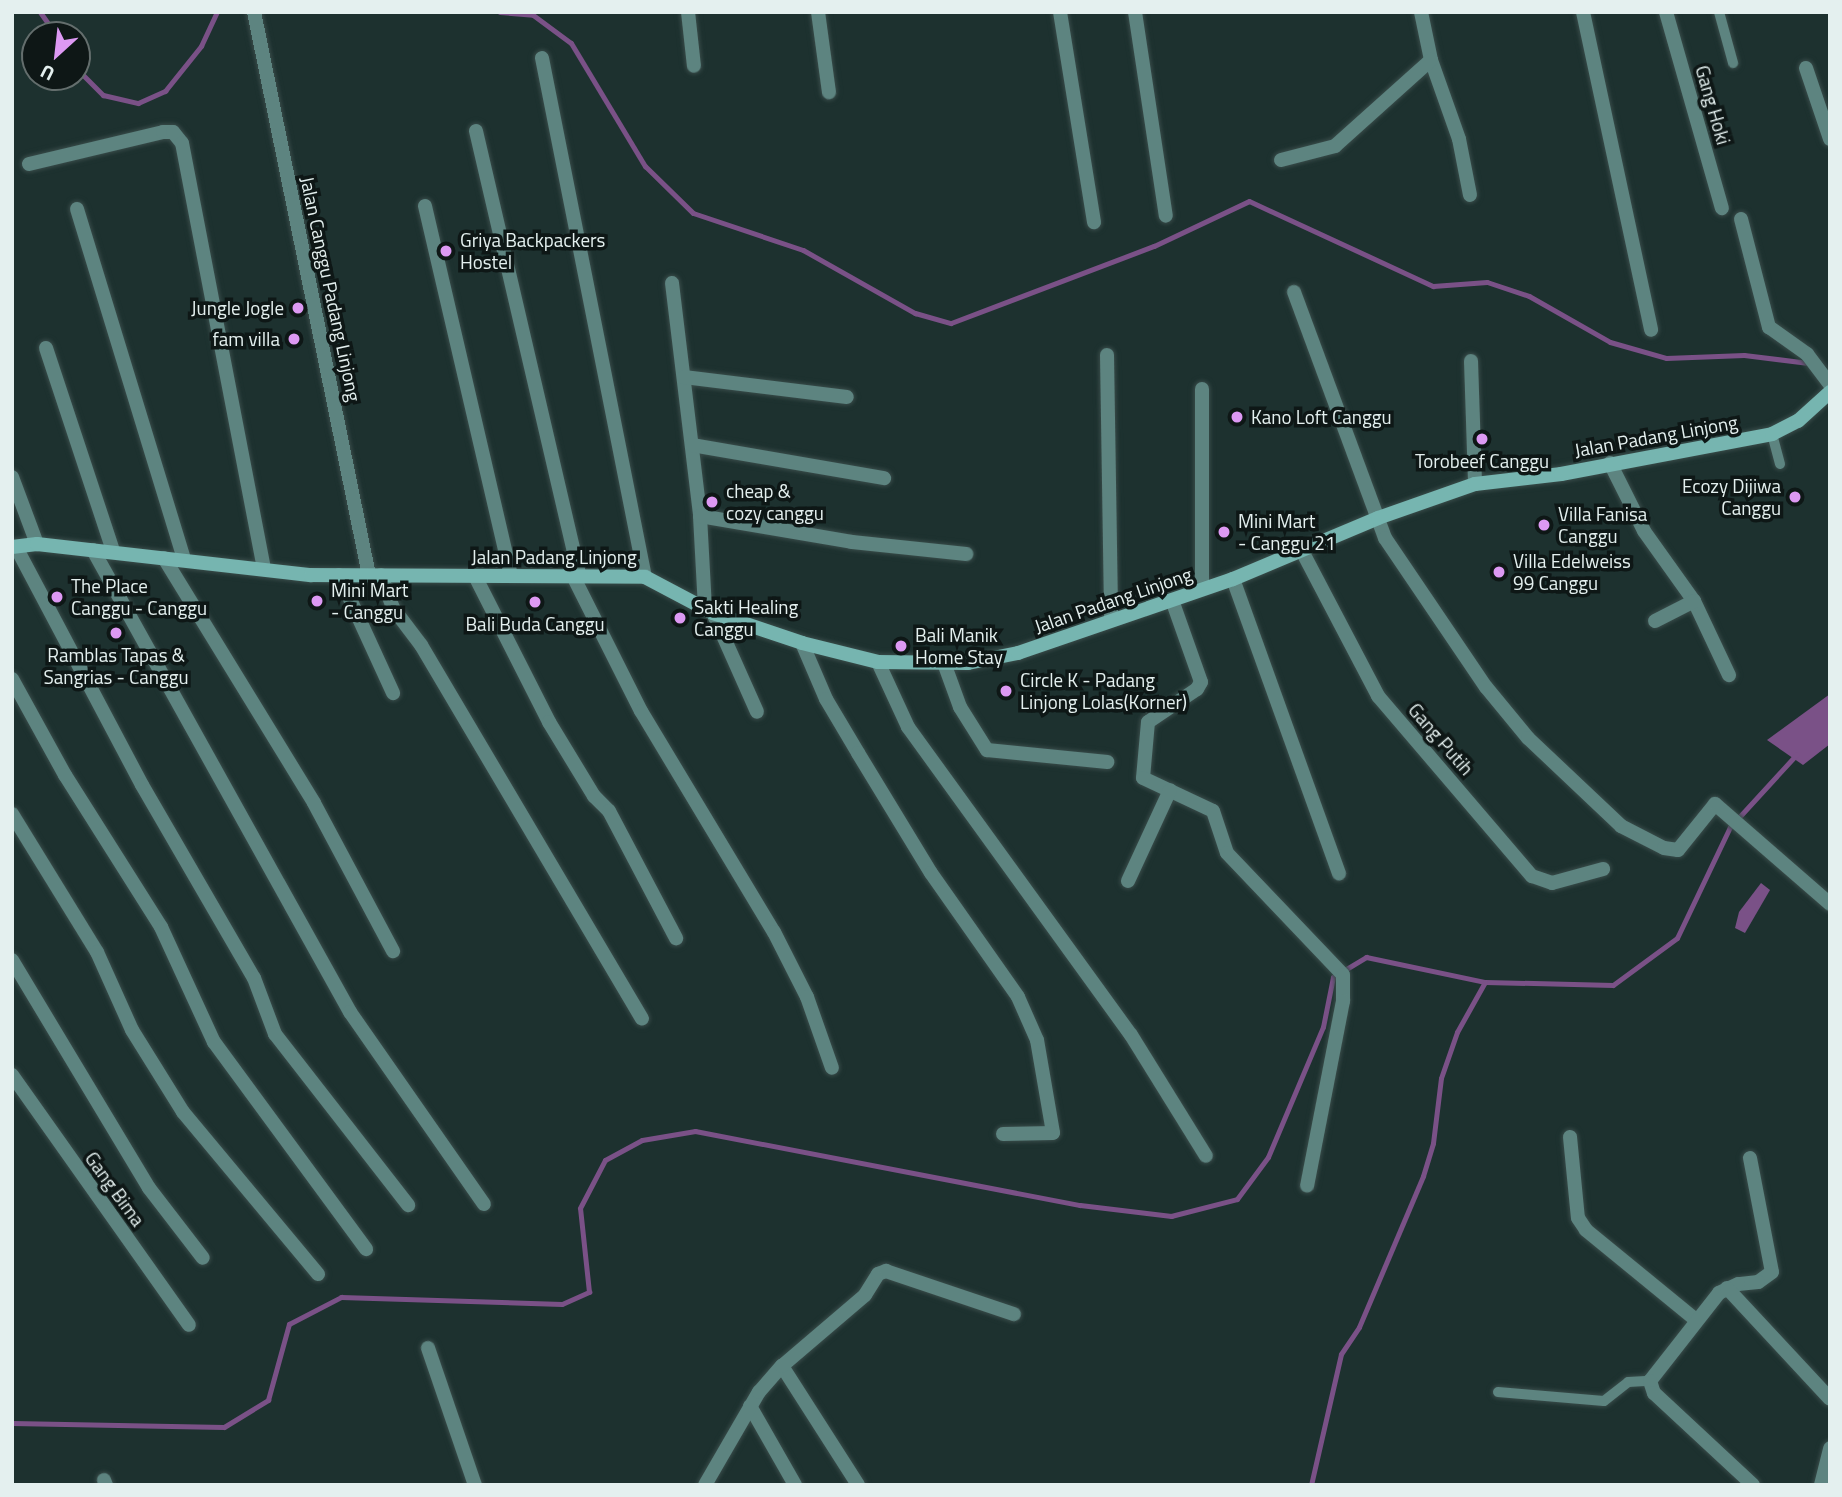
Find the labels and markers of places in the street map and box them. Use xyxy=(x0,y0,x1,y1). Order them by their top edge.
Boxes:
place label: Griya Backpackers Hostel xyxy=(460,229,605,273)
marker: Griya Backpackers Hostel xyxy=(438,243,454,259)
place label: Jungle Jogle xyxy=(191,297,284,319)
marker: Jungle Jogle xyxy=(290,300,306,316)
place label: fam villa xyxy=(213,328,280,350)
marker: fam villa xyxy=(286,331,302,347)
place label: Kano Loft Canggu xyxy=(1251,406,1392,428)
marker: Kano Loft Canggu xyxy=(1229,409,1245,425)
marker: Torobeef Canggu xyxy=(1474,431,1490,447)
place label: Torobeef Canggu xyxy=(1415,450,1549,472)
place label: Ecozy Dijiwa Canggu xyxy=(1682,475,1781,519)
place label: cheap & cozy canggu xyxy=(726,480,824,524)
marker: Ecozy Dijiwa Canggu xyxy=(1787,489,1803,505)
marker: cheap & cozy canggu xyxy=(704,494,720,510)
place label: Villa Fanisa Canggu xyxy=(1558,503,1647,547)
place label: Mini Mart - Canggu 21 xyxy=(1238,510,1336,554)
marker: Villa Fanisa Canggu xyxy=(1536,517,1552,533)
marker: Mini Mart - Canggu 21 xyxy=(1216,524,1232,540)
place label: Villa Edelweiss 99 Canggu xyxy=(1513,550,1631,594)
marker: Villa Edelweiss 99 Canggu xyxy=(1491,564,1507,580)
place label: The Place Canggu - Canggu xyxy=(71,575,207,619)
place label: Mini Mart - Canggu xyxy=(331,579,408,623)
marker: The Place Canggu - Canggu xyxy=(49,589,65,605)
marker: Mini Mart - Canggu xyxy=(309,593,325,609)
marker: Bali Buda Canggu xyxy=(527,594,543,610)
place label: Sakti Healing Canggu xyxy=(694,596,798,640)
marker: Sakti Healing Canggu xyxy=(672,610,688,626)
place label: Bali Buda Canggu xyxy=(465,613,605,635)
place label: Bali Manik Home Stay xyxy=(915,624,1003,668)
marker: Ramblas Tapas & Sangrias - Canggu xyxy=(108,625,124,641)
marker: Bali Manik Home Stay xyxy=(893,638,909,654)
place label: Ramblas Tapas & Sangrias - Canggu xyxy=(43,644,189,688)
place label: Circle K - Padang Linjong Lolas(Korner) xyxy=(1020,669,1187,713)
marker: Circle K - Padang Linjong Lolas(Korner) xyxy=(998,683,1014,699)

